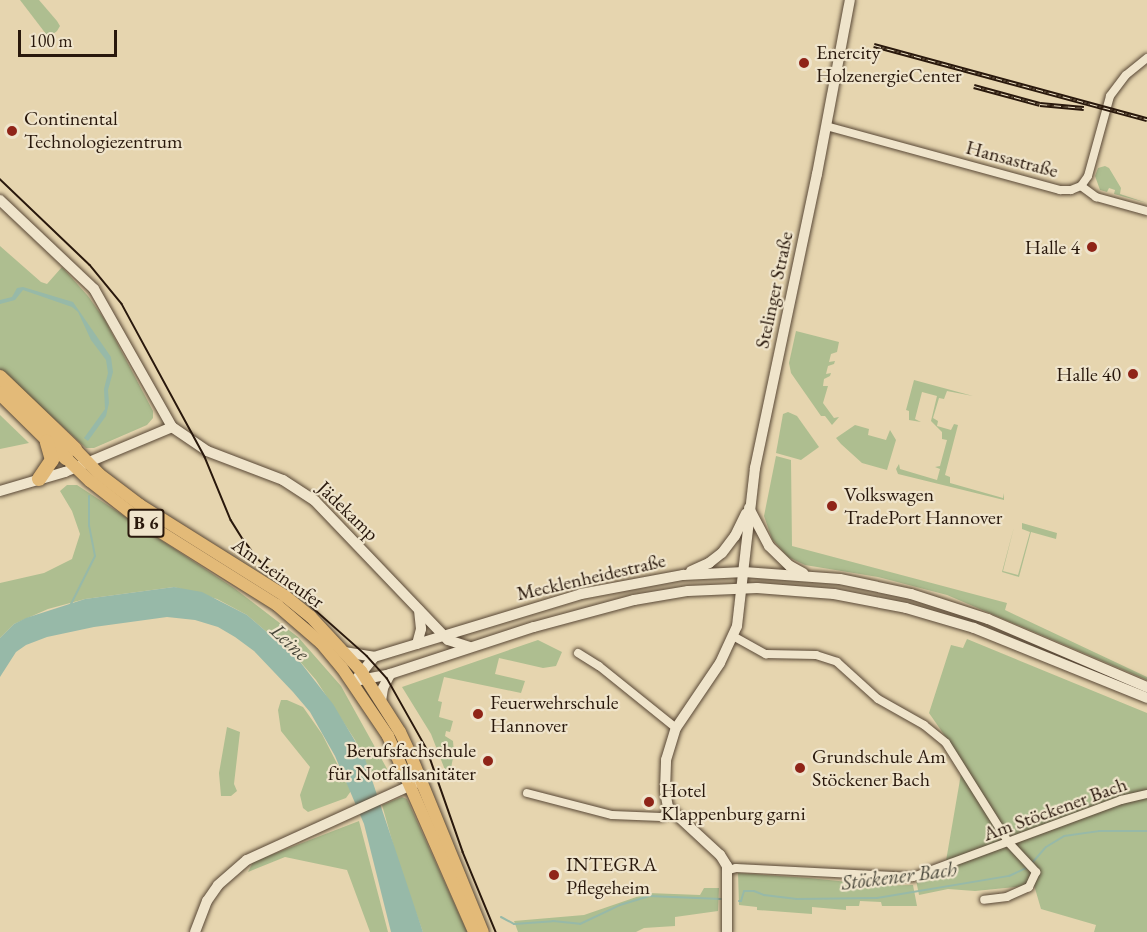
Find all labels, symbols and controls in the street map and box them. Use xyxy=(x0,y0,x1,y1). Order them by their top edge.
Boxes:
scale bar xyxy=(21,18,120,56)
text: 100 m xyxy=(29,29,73,52)
place label: Enercity HolzenergieCenter xyxy=(816,40,962,87)
marker: Enercity HolzenergieCenter xyxy=(797,56,811,70)
place label: Continental Technologiezentrum xyxy=(24,107,183,154)
marker: Continental Technologiezentrum xyxy=(5,124,19,138)
street label: Hansastraße xyxy=(963,135,1061,183)
street label: Stelinger Straße xyxy=(750,229,798,351)
place label: Halle 4 xyxy=(1025,235,1080,259)
marker: Halle 4 xyxy=(1085,240,1099,254)
place label: Halle 40 xyxy=(1056,362,1121,386)
marker: Halle 40 xyxy=(1126,367,1140,381)
street label: Jädekamp xyxy=(312,476,384,546)
place label: Volkswagen TradePort Hannover xyxy=(844,482,1003,529)
marker: Volkswagen TradePort Hannover xyxy=(825,499,839,513)
road number: B 6 xyxy=(126,508,166,538)
street label: Am Leineufer xyxy=(227,532,329,614)
street label: Mecklenheidestraße xyxy=(514,548,668,606)
water label: Leine xyxy=(266,618,314,666)
place label: Feuerwehrschule Hannover xyxy=(490,690,618,737)
marker: Feuerwehrschule Hannover xyxy=(471,707,485,721)
place label: Berufsfachschule für Notfallsanitäter xyxy=(328,738,476,785)
place label: Grundschule Am Stöckener Bach xyxy=(812,744,946,791)
marker: Berufsfachschule für Notfallsanitäter xyxy=(481,754,495,768)
marker: Grundschule Am Stöckener Bach xyxy=(793,761,807,775)
street label: Am Stöckener Bach xyxy=(980,772,1130,846)
place label: Hotel Klappenburg garni xyxy=(661,778,806,825)
marker: Hotel Klappenburg garni xyxy=(642,795,656,809)
place label: INTEGRA Pflegeheim xyxy=(566,852,657,899)
water label: Stöckener Bach xyxy=(840,856,958,896)
marker: INTEGRA Pflegeheim xyxy=(547,868,561,882)

